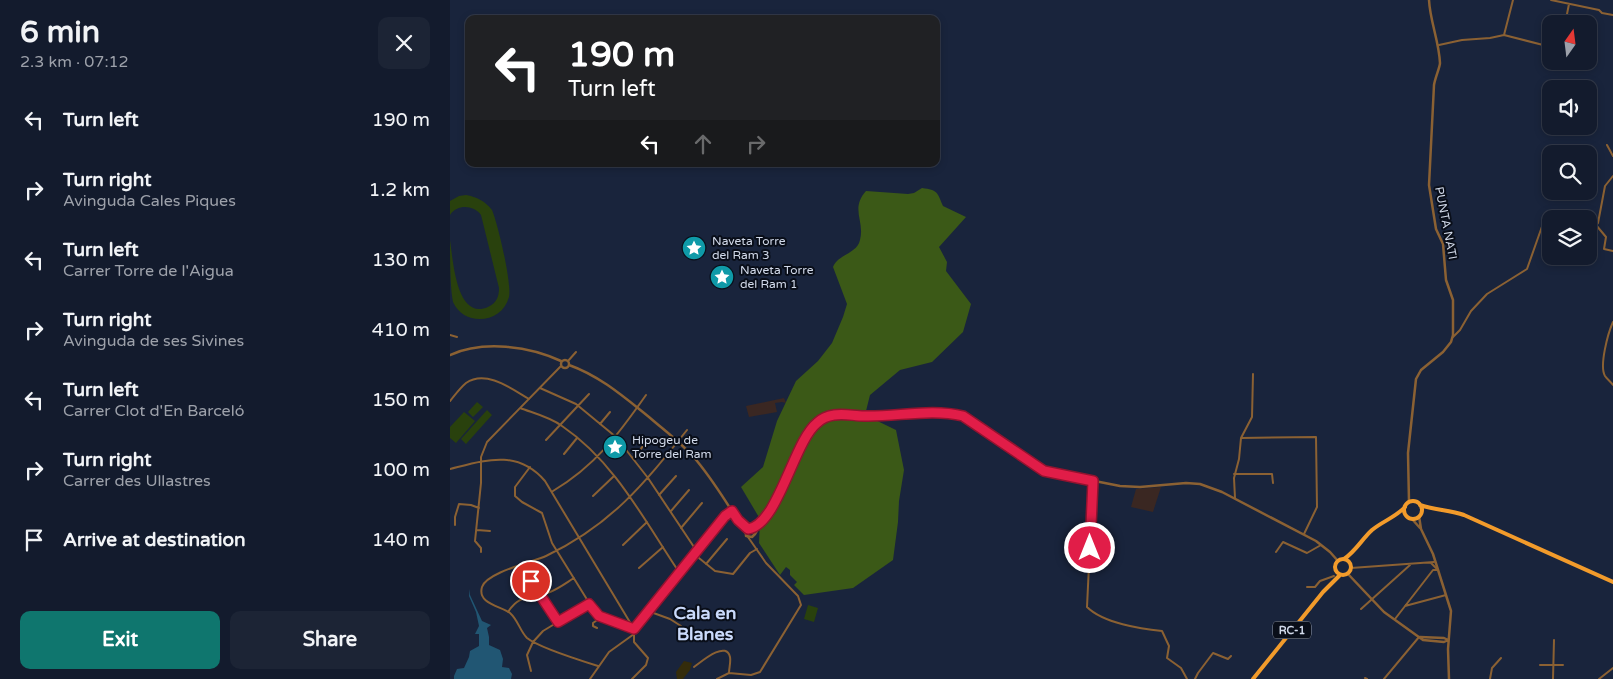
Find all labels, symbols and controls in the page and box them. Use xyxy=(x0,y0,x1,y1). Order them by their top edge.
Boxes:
text: 6 min xyxy=(20,14,100,51)
north arrow xyxy=(1542,15,1598,70)
map controls xyxy=(1542,15,1597,265)
button: close xyxy=(378,17,430,69)
text: 190 m xyxy=(568,34,675,76)
icon: left xyxy=(485,35,550,100)
text: 2.3 km · 07:12 xyxy=(20,52,129,72)
text: Turn left xyxy=(568,76,656,102)
button: sound xyxy=(1542,80,1597,135)
icon: left xyxy=(20,106,48,134)
text: Turn left xyxy=(63,109,139,131)
text: 190 m xyxy=(372,109,430,131)
icon: left xyxy=(636,130,664,158)
icon: ahead xyxy=(689,130,717,158)
icon: right xyxy=(742,130,770,158)
button: search xyxy=(1542,145,1597,200)
text: Turn right xyxy=(63,169,151,191)
icon: right xyxy=(20,176,48,204)
text: 1.2 km xyxy=(368,179,430,201)
street label: PUNTA NATI xyxy=(1432,185,1460,261)
text: Avinguda Cales Piques xyxy=(63,191,236,211)
button: layers xyxy=(1542,210,1597,265)
place label: Naveta Torre del Ram 3 xyxy=(712,234,786,262)
place icon: Naveta Torre del Ram 3 xyxy=(681,235,707,261)
text: Turn left xyxy=(63,239,139,261)
icon: left xyxy=(20,246,48,274)
text: 130 m xyxy=(372,249,430,271)
text: Carrer Torre de l'Aigua xyxy=(63,261,234,281)
place label: Naveta Torre del Ram 1 xyxy=(740,263,814,291)
place icon: Naveta Torre del Ram 1 xyxy=(709,264,735,290)
text: Turn right xyxy=(63,309,151,331)
icon: right xyxy=(20,316,48,344)
text: 410 m xyxy=(372,319,430,341)
text: Avinguda de ses Sivines xyxy=(63,331,244,351)
text: Turn left xyxy=(63,379,139,401)
icon: left xyxy=(20,386,48,414)
text: 150 m xyxy=(372,389,430,411)
text: Carrer Clot d'En Barceló xyxy=(63,401,244,421)
place label: Hipogeu de Torre del Ram xyxy=(632,433,712,461)
place icon: Hipogeu de Torre del Ram xyxy=(602,434,628,460)
text: Turn right xyxy=(63,449,151,471)
icon: right xyxy=(20,456,48,484)
text: 100 m xyxy=(372,459,430,481)
text: Carrer des Ullastres xyxy=(63,471,211,491)
position arrow xyxy=(1063,521,1115,573)
icon: arrive xyxy=(20,526,48,554)
text: Arrive at destination xyxy=(63,529,246,551)
text: 140 m xyxy=(372,529,430,551)
pin xyxy=(510,560,552,602)
icon: arrive xyxy=(517,567,545,595)
district label: Cala en Blanes xyxy=(673,602,737,645)
button: Exit xyxy=(20,611,220,669)
button: Share xyxy=(230,611,430,669)
road number: RC-1 xyxy=(1273,622,1311,638)

